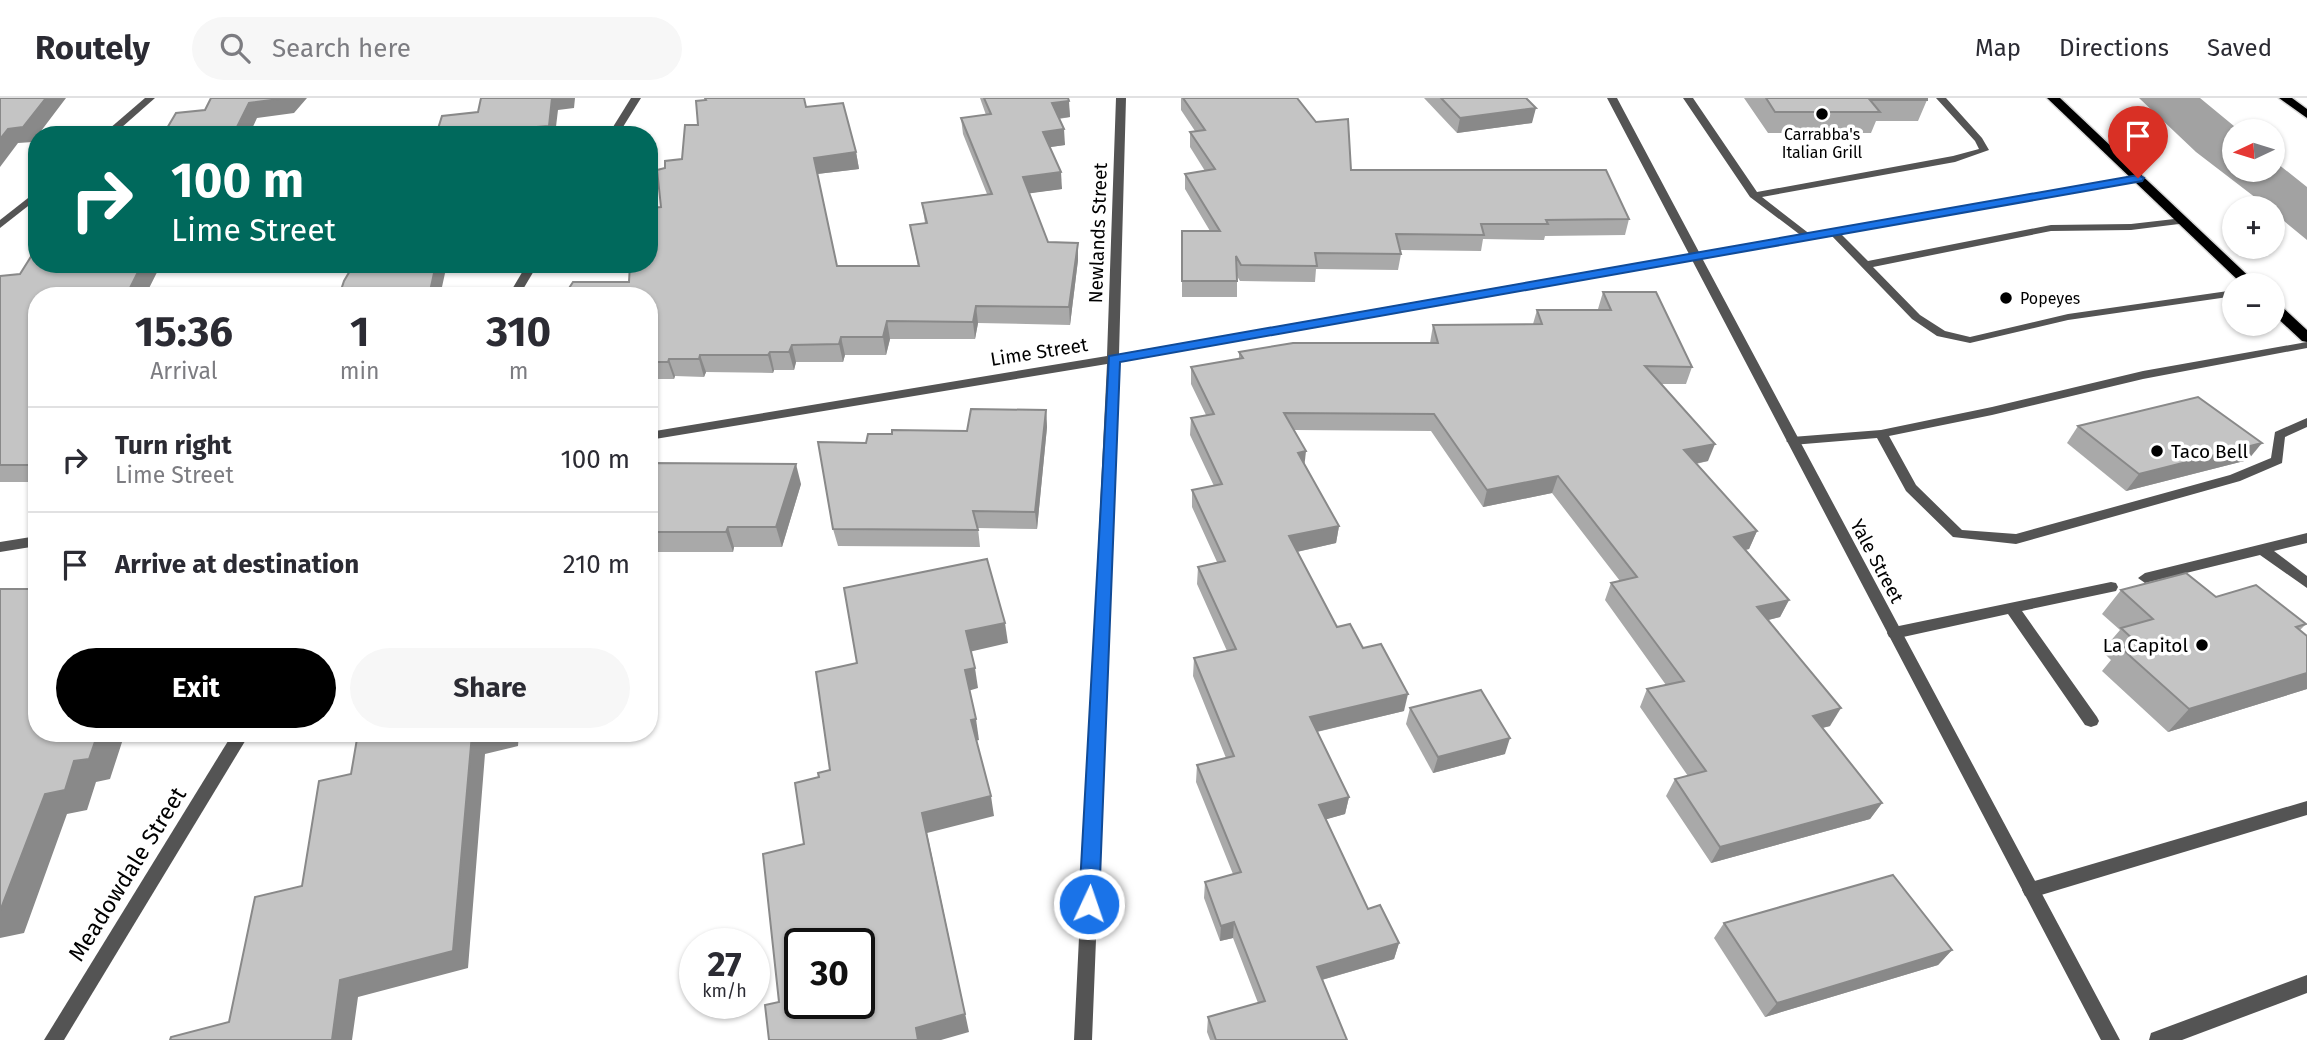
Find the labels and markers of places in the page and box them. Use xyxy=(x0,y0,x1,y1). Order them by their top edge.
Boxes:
marker: Carrabba's Italian Grill xyxy=(1814,106,1830,122)
pin xyxy=(2108,106,2168,178)
place label: Carrabba's Italian Grill xyxy=(1782,125,1863,162)
place label: Popeyes xyxy=(2020,289,2080,308)
marker: Popeyes xyxy=(1998,290,2014,306)
place label: Taco Bell xyxy=(2171,440,2249,463)
marker: Taco Bell xyxy=(2149,443,2165,459)
place label: La Capitol xyxy=(2103,634,2188,657)
marker: La Capitol xyxy=(2194,637,2210,653)

